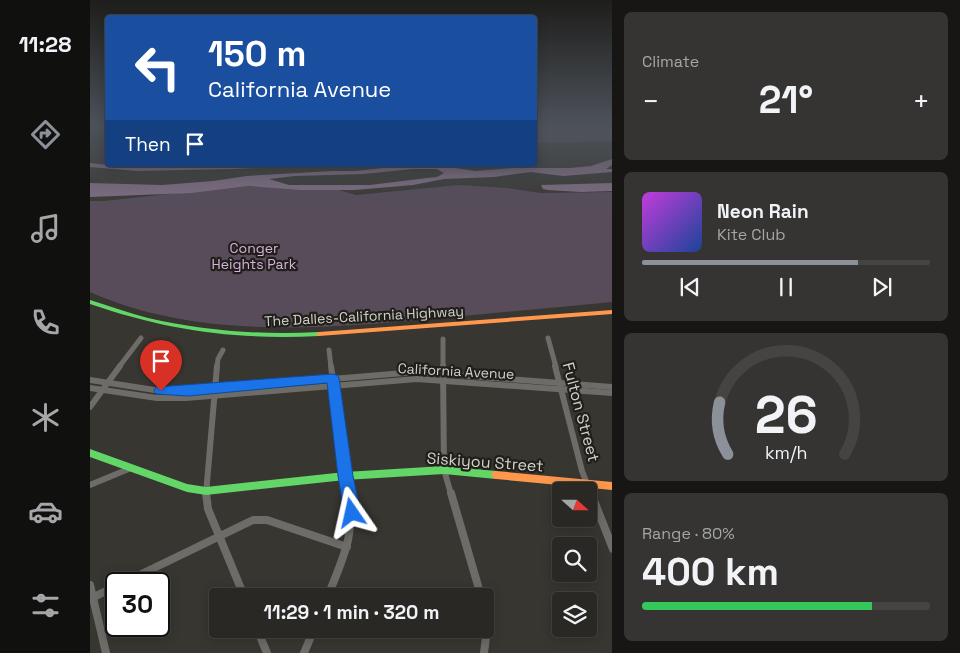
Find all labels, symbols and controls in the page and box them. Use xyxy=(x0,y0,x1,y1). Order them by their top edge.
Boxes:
text: 11:28 xyxy=(19,30,71,58)
text: 150 m xyxy=(208,32,306,76)
icon: left xyxy=(125,35,190,100)
text: Climate xyxy=(642,51,699,72)
text: California Avenue xyxy=(208,75,391,103)
text: 21° xyxy=(759,76,813,124)
text: − xyxy=(642,83,659,119)
text: + xyxy=(913,83,930,119)
icon: directions xyxy=(28,117,63,152)
icon: arrive xyxy=(181,130,209,158)
text: Then xyxy=(125,132,171,157)
text: Neon Rain xyxy=(717,199,809,224)
icon: music xyxy=(28,211,63,246)
text: Kite Club xyxy=(717,224,786,245)
park label: Conger Heights Park xyxy=(212,239,297,273)
icon: previous xyxy=(676,273,704,301)
icon: pause xyxy=(772,273,800,301)
icon: next xyxy=(868,273,896,301)
street label: The Dalles-California Highway xyxy=(264,302,464,330)
icon: phone xyxy=(28,305,63,340)
pin xyxy=(140,340,182,391)
icon: arrive xyxy=(147,347,175,375)
street label: California Avenue xyxy=(397,359,515,383)
street label: Fulton Street xyxy=(558,360,604,464)
text: 26 xyxy=(754,382,818,448)
icon: climate xyxy=(28,400,63,435)
text: km/h xyxy=(765,441,807,464)
street label: Siskiyou Street xyxy=(426,447,544,477)
north arrow xyxy=(552,482,598,528)
map controls xyxy=(552,482,597,637)
position arrow xyxy=(325,486,377,538)
icon: car xyxy=(28,494,63,529)
text: Range · 80% xyxy=(642,523,735,544)
button: search xyxy=(552,537,597,582)
text: 400 km xyxy=(642,548,779,596)
speed limit sign: 30 xyxy=(105,572,170,637)
icon: filters xyxy=(28,588,63,623)
button: layers xyxy=(552,592,597,637)
text: 11:29 · 1 min · 320 m xyxy=(264,600,439,625)

